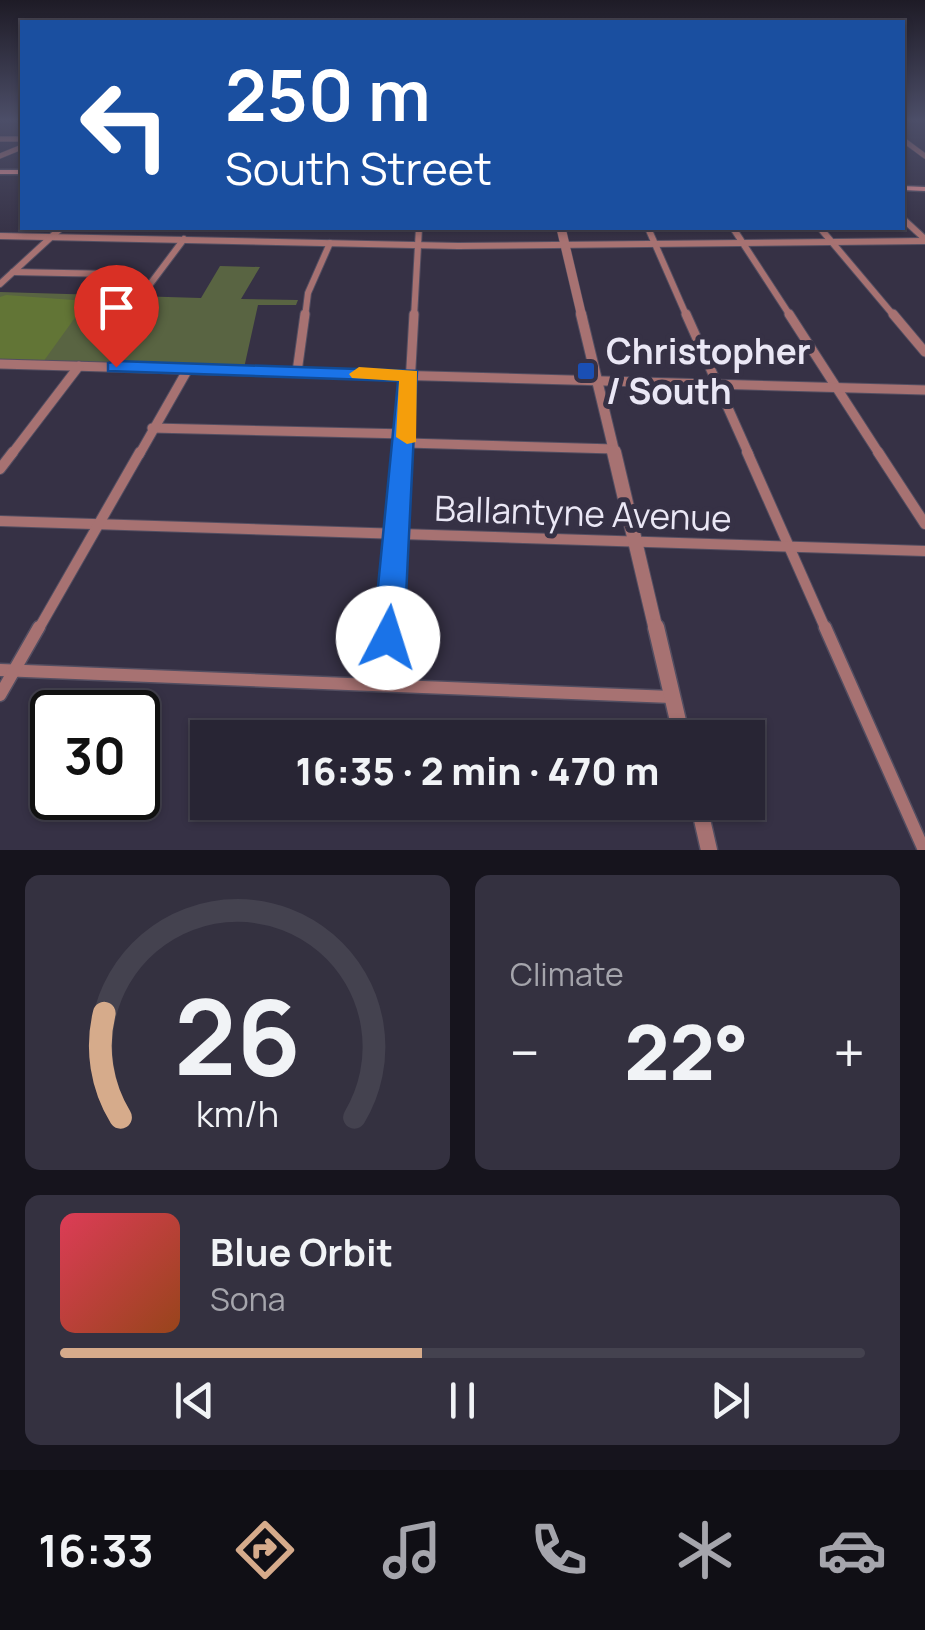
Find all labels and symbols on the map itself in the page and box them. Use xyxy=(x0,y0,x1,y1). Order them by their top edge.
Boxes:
pin xyxy=(74,265,159,368)
place label: Christopher / South xyxy=(606,327,811,415)
marker: Christopher / South xyxy=(575,360,597,382)
street label: Ballantyne Avenue xyxy=(434,484,732,542)
position arrow xyxy=(336,586,440,690)
speed limit sign: 30 xyxy=(30,690,160,820)

